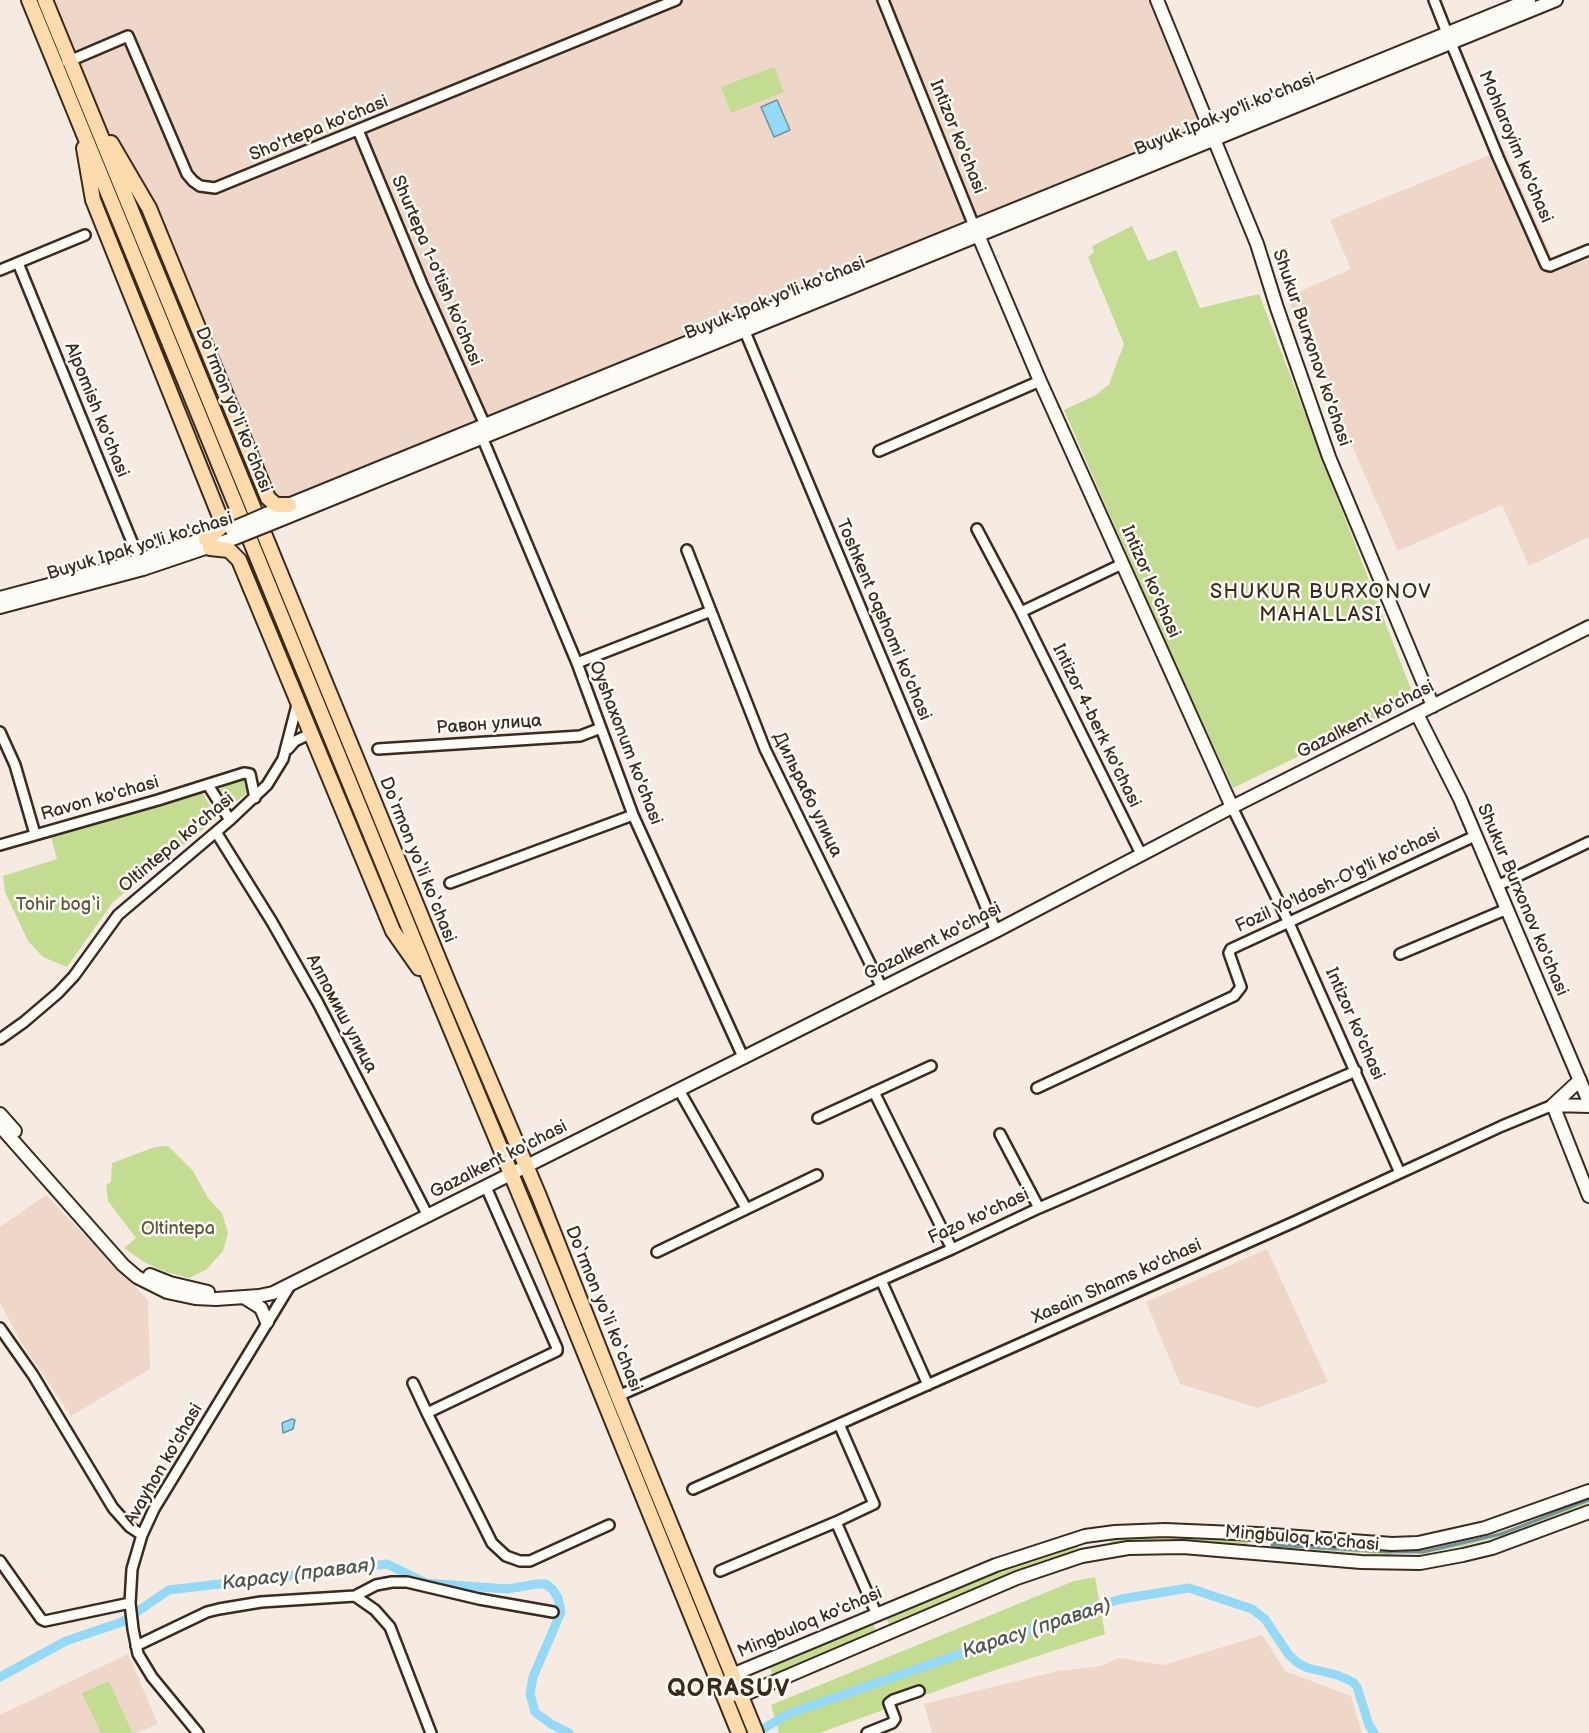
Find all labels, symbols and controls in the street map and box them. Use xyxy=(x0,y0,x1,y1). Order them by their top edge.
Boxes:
street label: Mohlaroyim ko'chasi xyxy=(1473,68,1557,226)
street label: Buyuk Ipak yo'li ko'chasi xyxy=(1131,69,1319,161)
street label: Intizor ko'chasi xyxy=(924,77,990,197)
street label: Sho'rtepa ko'chasi xyxy=(246,91,392,167)
street label: Shurtepa 1-o'tish ko'chasi xyxy=(386,173,486,369)
street label: Shukur Burxonov ko'chasi xyxy=(1267,247,1355,449)
street label: Buyuk Ipak yo'li ko'chasi xyxy=(681,253,869,345)
street label: Do‘rmon yo‘li ko‘chasi xyxy=(190,324,276,496)
street label: Alpomish ko'chasi xyxy=(59,339,133,481)
street label: Buyuk Ipak yo'li ko'chasi xyxy=(44,508,236,586)
street label: Toshkent oqshomi ko'chasi xyxy=(831,516,935,724)
street label: Intizor ko'chasi xyxy=(1116,523,1184,641)
district label: SHUKUR BURXONOV MAHALLASI xyxy=(1210,581,1432,628)
street label: Intizor 4-berk ko'chasi xyxy=(1047,641,1145,811)
street label: Oyshaxonum ko'chasi xyxy=(584,658,666,828)
street label: Gazalkent ko'chasi xyxy=(1294,676,1438,764)
street label: Равон улица xyxy=(436,711,542,739)
street label: Дильрабо улица xyxy=(767,729,847,861)
street label: Ravon ko'chasi xyxy=(39,772,161,826)
street label: Do‘rmon yo‘li ko‘chasi xyxy=(374,774,460,946)
street label: Oltintepa ko'chasi xyxy=(115,788,239,898)
street label: Shukur Burxonov ko'chasi xyxy=(1472,801,1572,999)
street label: Fozil Yo'ldosh-O'g'li ko'chasi xyxy=(1232,824,1444,938)
park label: Tohir bog‘i xyxy=(16,894,100,916)
street label: Gazalkent ko'chasi xyxy=(861,898,1005,986)
street label: Алпомиш улица xyxy=(301,951,381,1077)
street label: Intizor ko'chasi xyxy=(1320,965,1388,1083)
street label: Gazalkent ko'chasi xyxy=(427,1116,571,1204)
street label: Fazo ko'chasi xyxy=(925,1184,1033,1250)
park label: Oltintepa xyxy=(141,1218,215,1240)
street label: Do‘rmon yo‘li ko‘chasi xyxy=(560,1223,646,1395)
street label: Xasain Shams ko'chasi xyxy=(1029,1235,1205,1329)
street label: Avayhon ko'chasi xyxy=(120,1400,208,1530)
street label: Mingbuloq ko'chasi xyxy=(1224,1521,1380,1557)
water label: Карасу (правая) xyxy=(221,1554,377,1596)
street label: Mingbuloq ko'chasi xyxy=(735,1583,885,1663)
water label: Карасу (правая) xyxy=(960,1594,1114,1664)
district label: QORASUV xyxy=(667,1676,791,1704)

